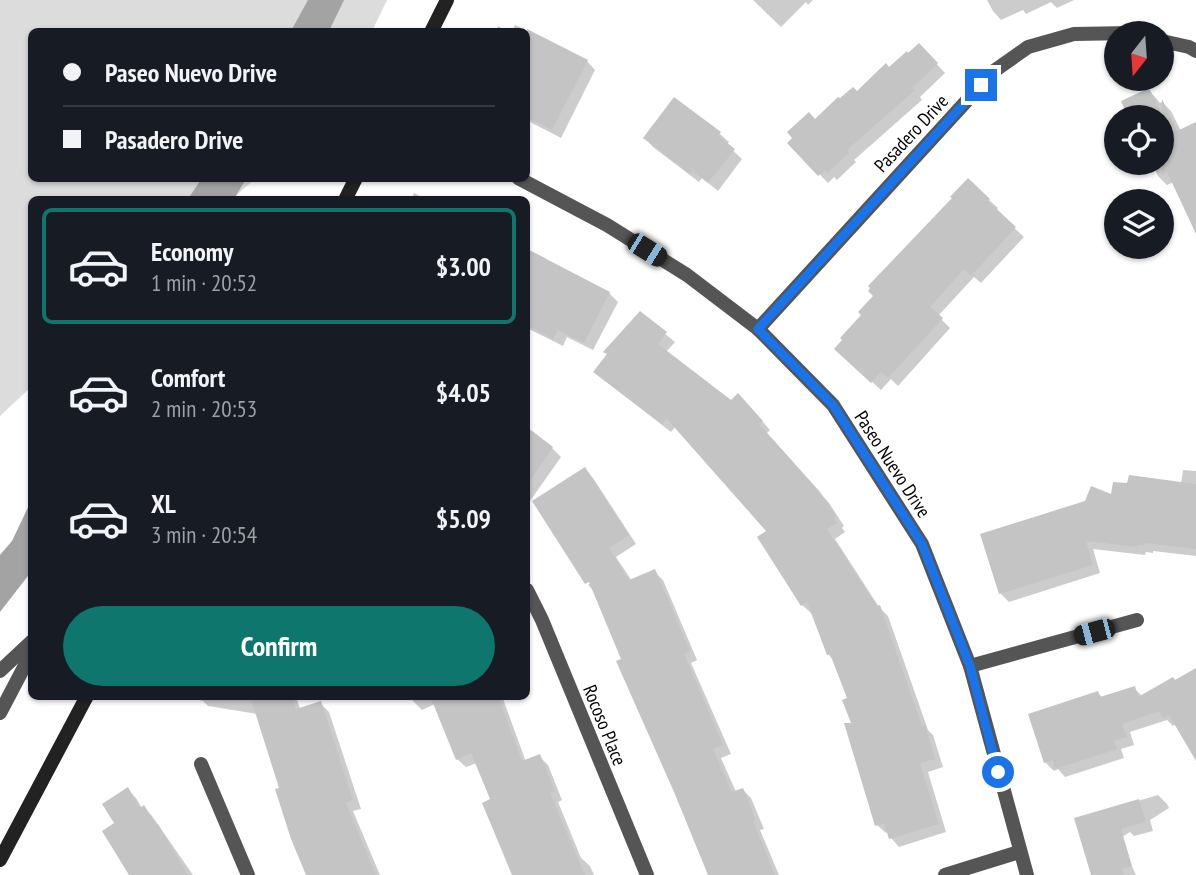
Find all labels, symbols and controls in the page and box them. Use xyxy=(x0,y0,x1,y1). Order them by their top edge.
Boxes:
north arrow xyxy=(1104,21,1174,91)
map controls xyxy=(1104,21,1174,259)
text: Paseo Nuevo Drive xyxy=(105,56,277,89)
route end xyxy=(965,69,997,101)
street label: Pasadero Drive xyxy=(869,89,953,177)
button: locate xyxy=(1104,105,1174,175)
text: Pasadero Drive xyxy=(105,123,243,156)
button: layers xyxy=(1104,189,1174,259)
car xyxy=(624,230,671,270)
icon: car xyxy=(67,235,130,298)
text: Economy xyxy=(151,235,233,268)
text: $3.00 xyxy=(436,250,491,283)
text: 1 min · 20:52 xyxy=(151,268,257,297)
icon: car xyxy=(67,361,130,424)
text: Comfort xyxy=(151,361,225,394)
text: $4.05 xyxy=(436,376,491,409)
text: 2 min · 20:53 xyxy=(151,394,257,423)
street label: Paseo Nuevo Drive xyxy=(850,406,936,522)
icon: car xyxy=(67,487,130,550)
text: XL xyxy=(151,487,176,520)
text: $5.09 xyxy=(436,502,491,535)
text: 3 min · 20:54 xyxy=(151,520,257,549)
button: Confirm xyxy=(63,606,495,686)
car xyxy=(1071,616,1118,648)
street label: Rocoso Place xyxy=(578,681,632,769)
route start xyxy=(982,756,1014,788)

